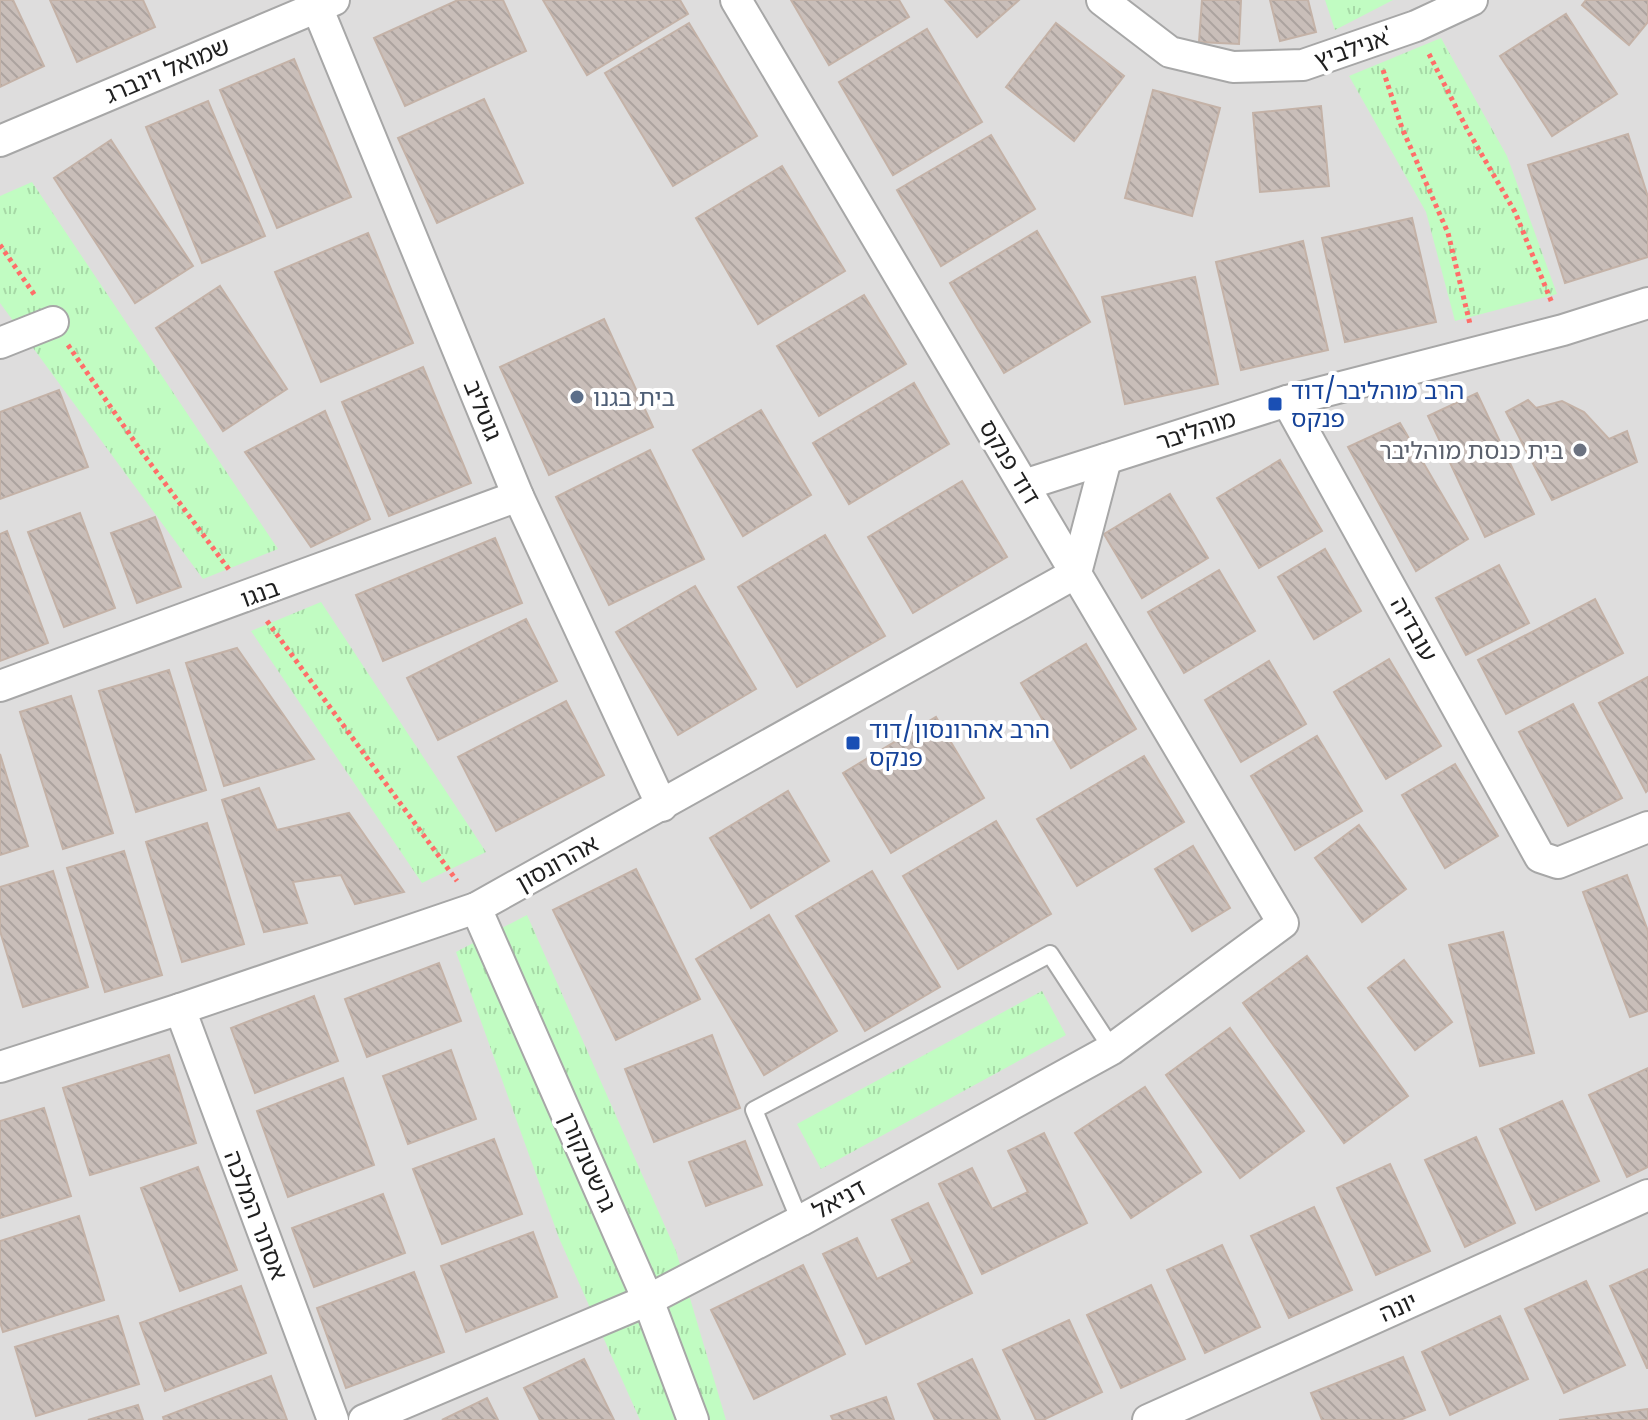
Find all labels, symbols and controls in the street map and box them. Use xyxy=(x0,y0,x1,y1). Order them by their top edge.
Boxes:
street label: אנילביץ' xyxy=(1310,19,1396,77)
street label: שמואל וינברג xyxy=(100,29,234,111)
place label: הרב מוהליבר/דוד פנקס xyxy=(1291,374,1464,435)
street label: גוטליב xyxy=(456,375,510,445)
place label: בית בגנו xyxy=(593,381,675,414)
marker: בית בגנו xyxy=(568,388,586,406)
marker: הרב מוהליבר/דוד פנקס xyxy=(1266,395,1284,413)
street label: מוהליבר xyxy=(1152,402,1240,458)
street label: דוד פנקס xyxy=(972,413,1048,511)
place label: בית כנסת מוהליבר xyxy=(1379,434,1564,467)
marker: בית כנסת מוהליבר xyxy=(1571,441,1589,459)
street label: בנגו xyxy=(236,571,284,615)
street label: עובדיה xyxy=(1383,591,1445,667)
place label: הרב אהרונסון/דוד פנקס xyxy=(869,713,1050,774)
marker: הרב אהרונסון/דוד פנקס xyxy=(844,734,862,752)
street label: אהרונסון xyxy=(510,827,604,899)
street label: גרשטנקורן xyxy=(551,1107,625,1217)
street label: אסתר המלכה xyxy=(216,1146,296,1284)
street label: דניאל xyxy=(806,1171,872,1227)
street label: יונה xyxy=(1374,1284,1422,1330)

